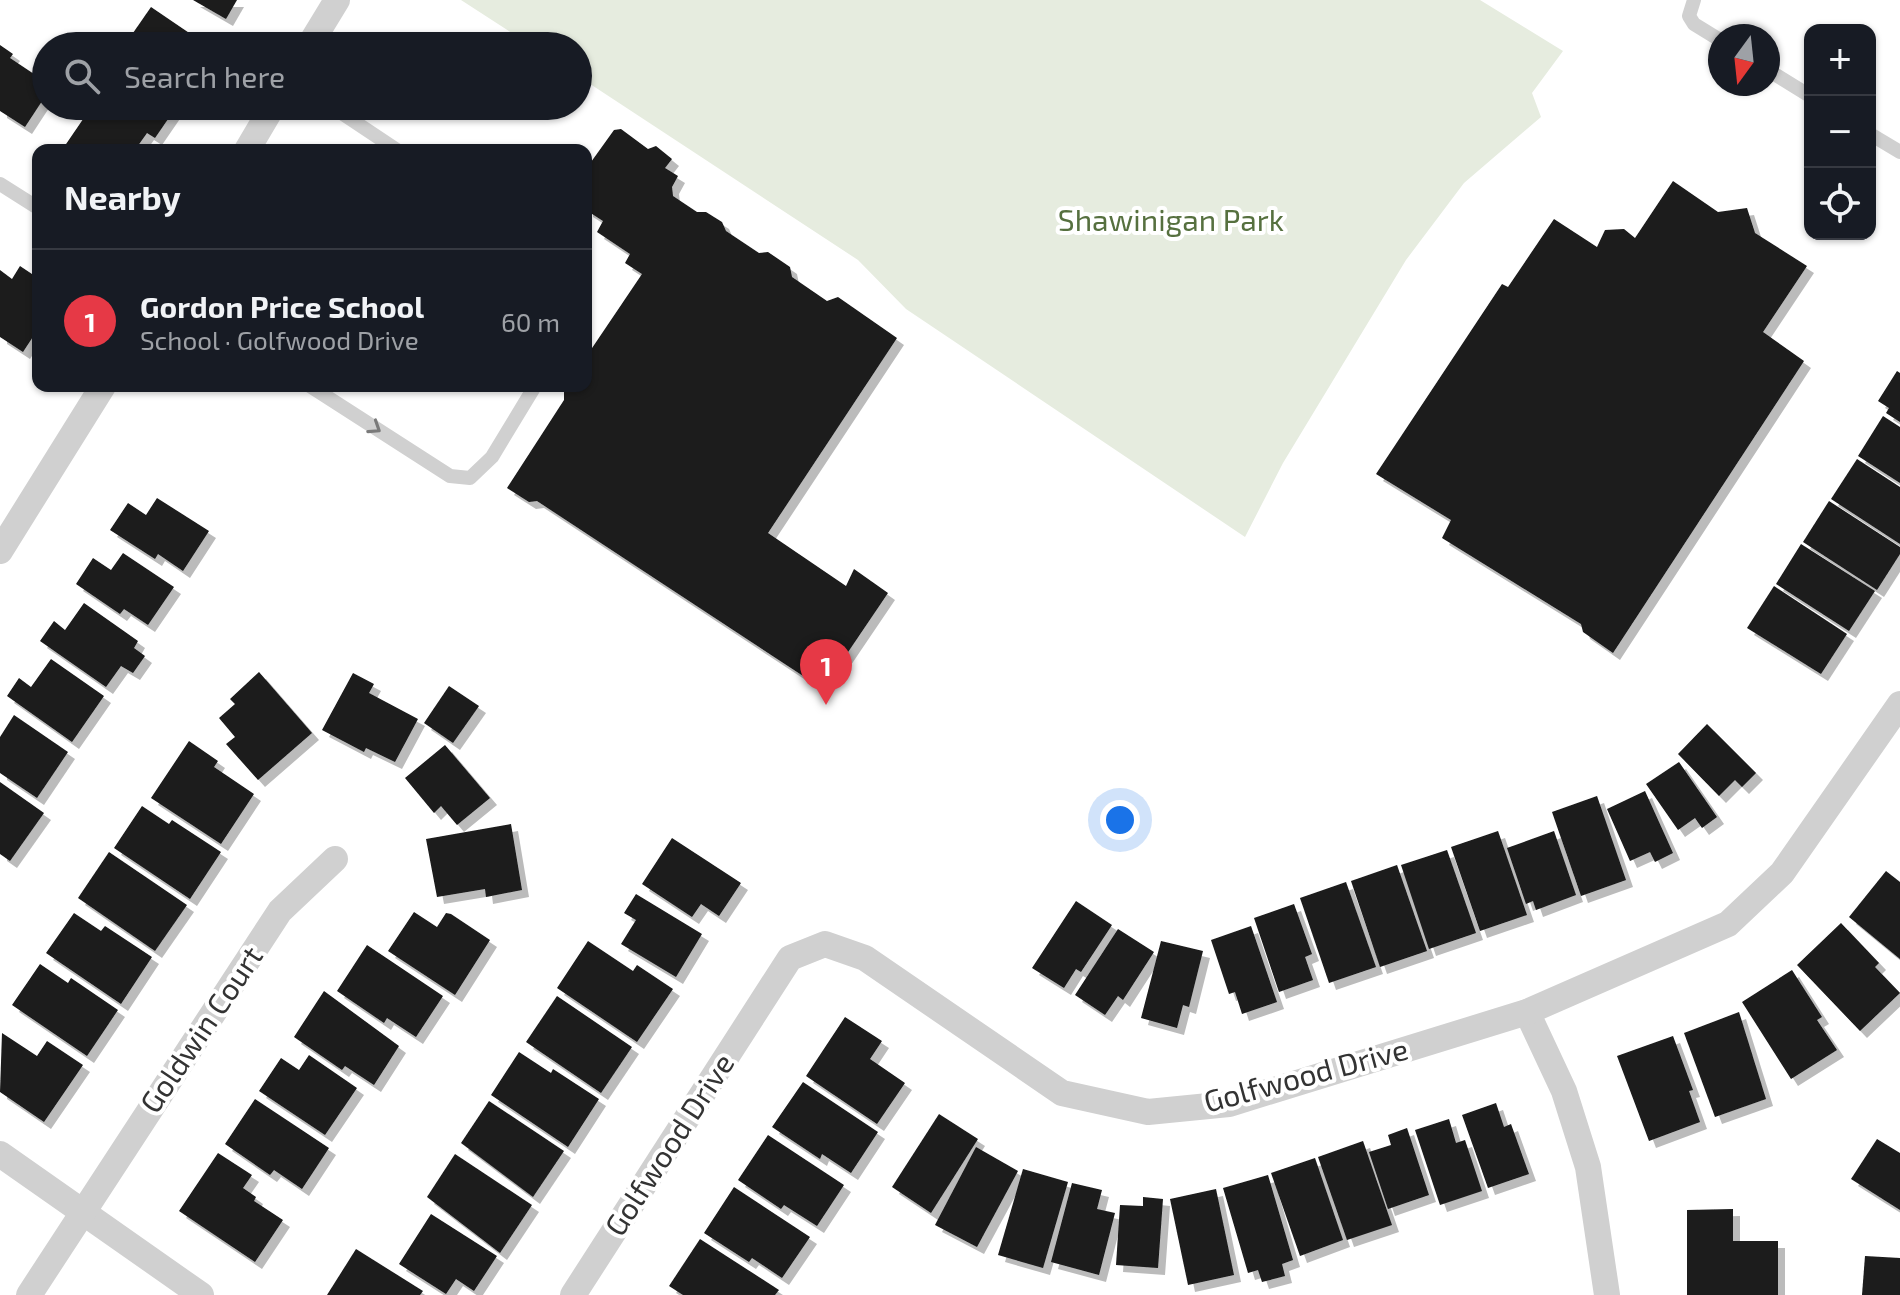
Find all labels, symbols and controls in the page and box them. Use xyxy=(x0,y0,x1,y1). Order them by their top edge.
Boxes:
north arrow xyxy=(1708,24,1780,96)
map controls xyxy=(1804,24,1876,240)
button: + xyxy=(1804,24,1876,96)
search box xyxy=(32,32,592,120)
icon: search xyxy=(60,54,104,98)
text: Search here xyxy=(124,58,285,94)
button: − xyxy=(1804,96,1876,168)
button: locate xyxy=(1804,168,1876,240)
text: Nearby xyxy=(64,176,181,217)
park label: Shawinigan Park xyxy=(1058,201,1284,237)
text: Gordon Price School xyxy=(140,288,424,324)
text: 1 xyxy=(84,306,96,337)
text: 60 m xyxy=(501,306,560,337)
text: School · Golfwood Drive xyxy=(140,324,419,355)
one-way arrow xyxy=(366,419,381,434)
pin: 1 xyxy=(800,639,852,705)
your location xyxy=(1100,800,1140,840)
street label: Goldwin Court xyxy=(131,939,269,1119)
street label: Golfwood Drive xyxy=(1199,1030,1412,1119)
street label: Golfwood Drive xyxy=(596,1046,741,1242)

